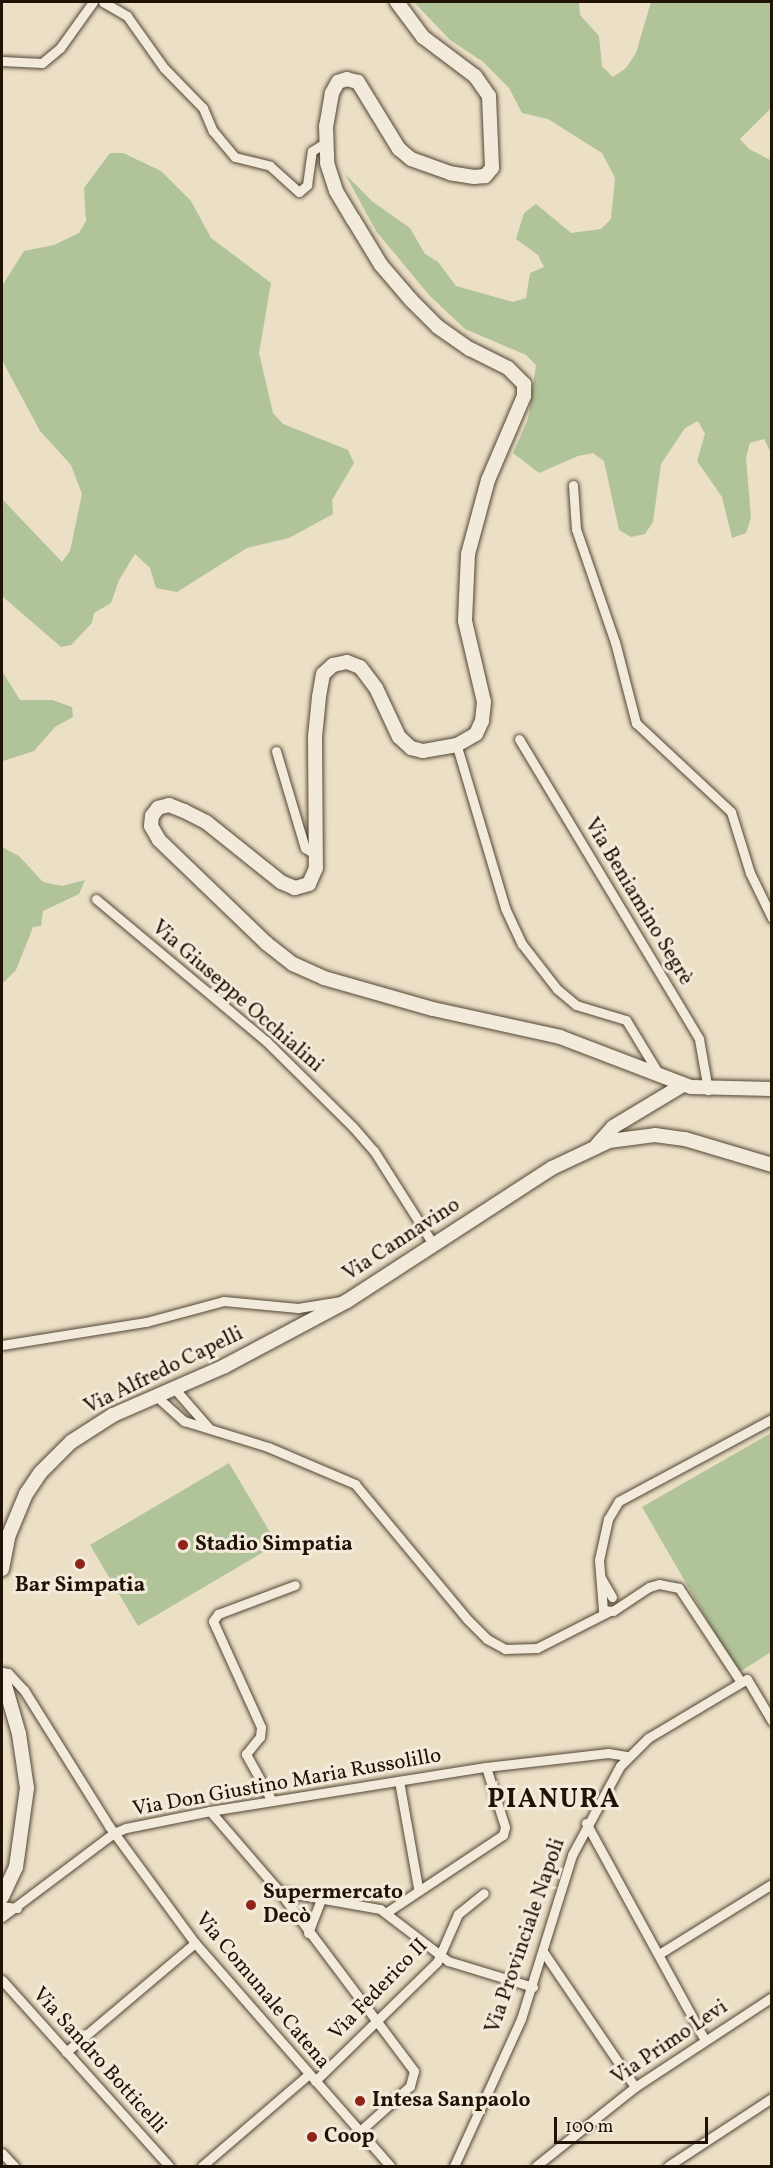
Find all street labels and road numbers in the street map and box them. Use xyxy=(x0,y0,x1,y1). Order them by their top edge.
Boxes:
street label: Via Beniamino Segrè xyxy=(578,814,698,990)
street label: Via Giuseppe Occhialini xyxy=(146,916,328,1078)
street label: Via Cannavino xyxy=(339,1193,465,1287)
street label: Via Alfredo Capelli xyxy=(80,1322,248,1420)
street label: Via Don Giustino Maria Russolillo xyxy=(131,1743,443,1823)
street label: Via Provinciale Napoli xyxy=(481,1835,571,2037)
street label: Via Comunale Catena xyxy=(189,1907,335,2075)
street label: Via Federico II xyxy=(324,1934,434,2046)
street label: Via Sandro Botticelli xyxy=(27,1983,171,2139)
street label: Via Primo Levi xyxy=(607,1995,733,2091)

